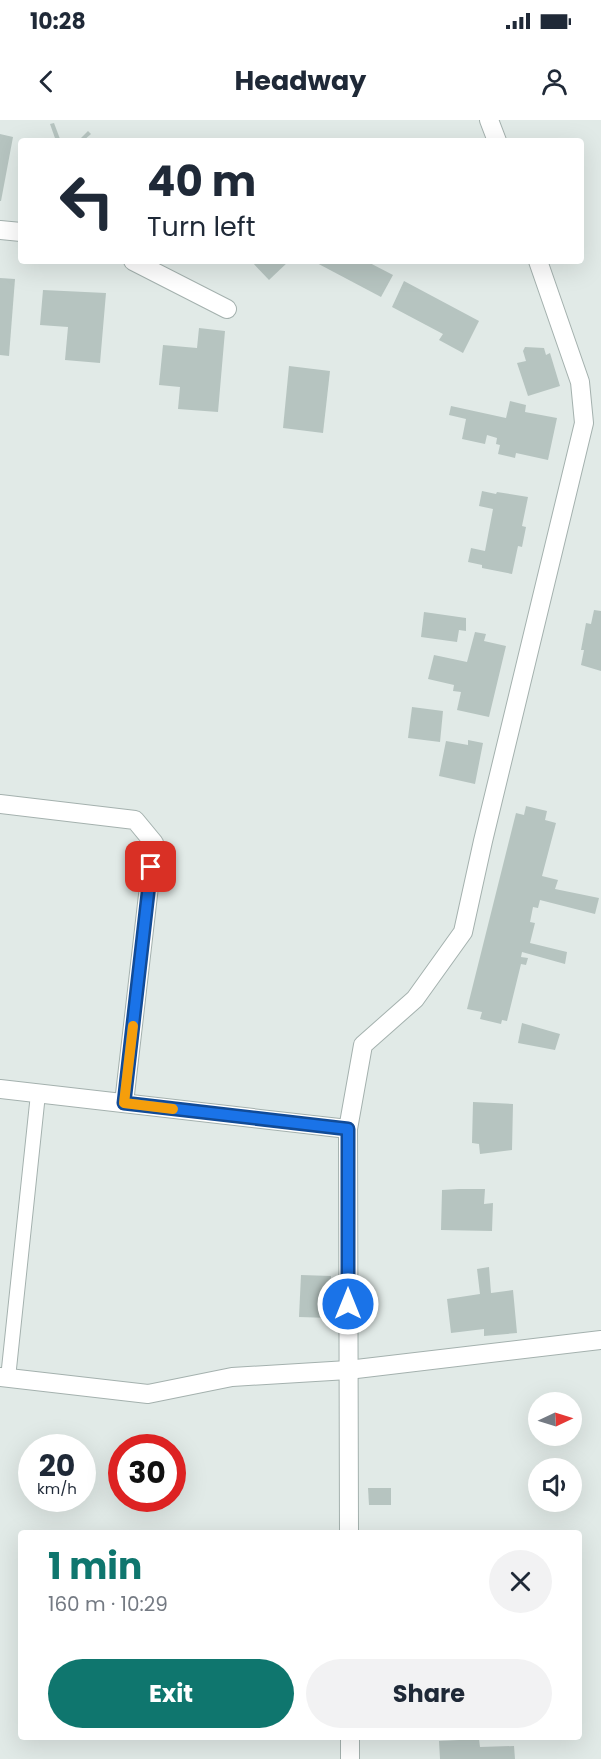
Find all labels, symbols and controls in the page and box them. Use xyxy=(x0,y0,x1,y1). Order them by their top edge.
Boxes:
text: 10:28 xyxy=(30,6,86,37)
text: Headway xyxy=(235,62,366,99)
icon: back xyxy=(30,65,63,98)
icon: person xyxy=(538,65,571,98)
text: 40 m xyxy=(147,152,256,211)
icon: left xyxy=(48,162,126,240)
text: Turn left xyxy=(147,208,256,245)
pin xyxy=(125,841,176,892)
icon: arrive xyxy=(134,850,167,883)
position arrow xyxy=(316,1272,380,1336)
north arrow xyxy=(528,1392,582,1446)
map controls xyxy=(528,1392,582,1512)
speed limit sign: 30 xyxy=(108,1434,186,1512)
text: 20 xyxy=(39,1444,75,1487)
button: sound xyxy=(528,1458,582,1512)
text: km/h xyxy=(37,1478,77,1499)
text: 1 min xyxy=(48,1541,142,1592)
button: close xyxy=(489,1550,552,1613)
text: 160 m · 10:29 xyxy=(48,1590,168,1618)
button: Exit xyxy=(48,1659,294,1728)
button: Share xyxy=(306,1659,552,1728)

